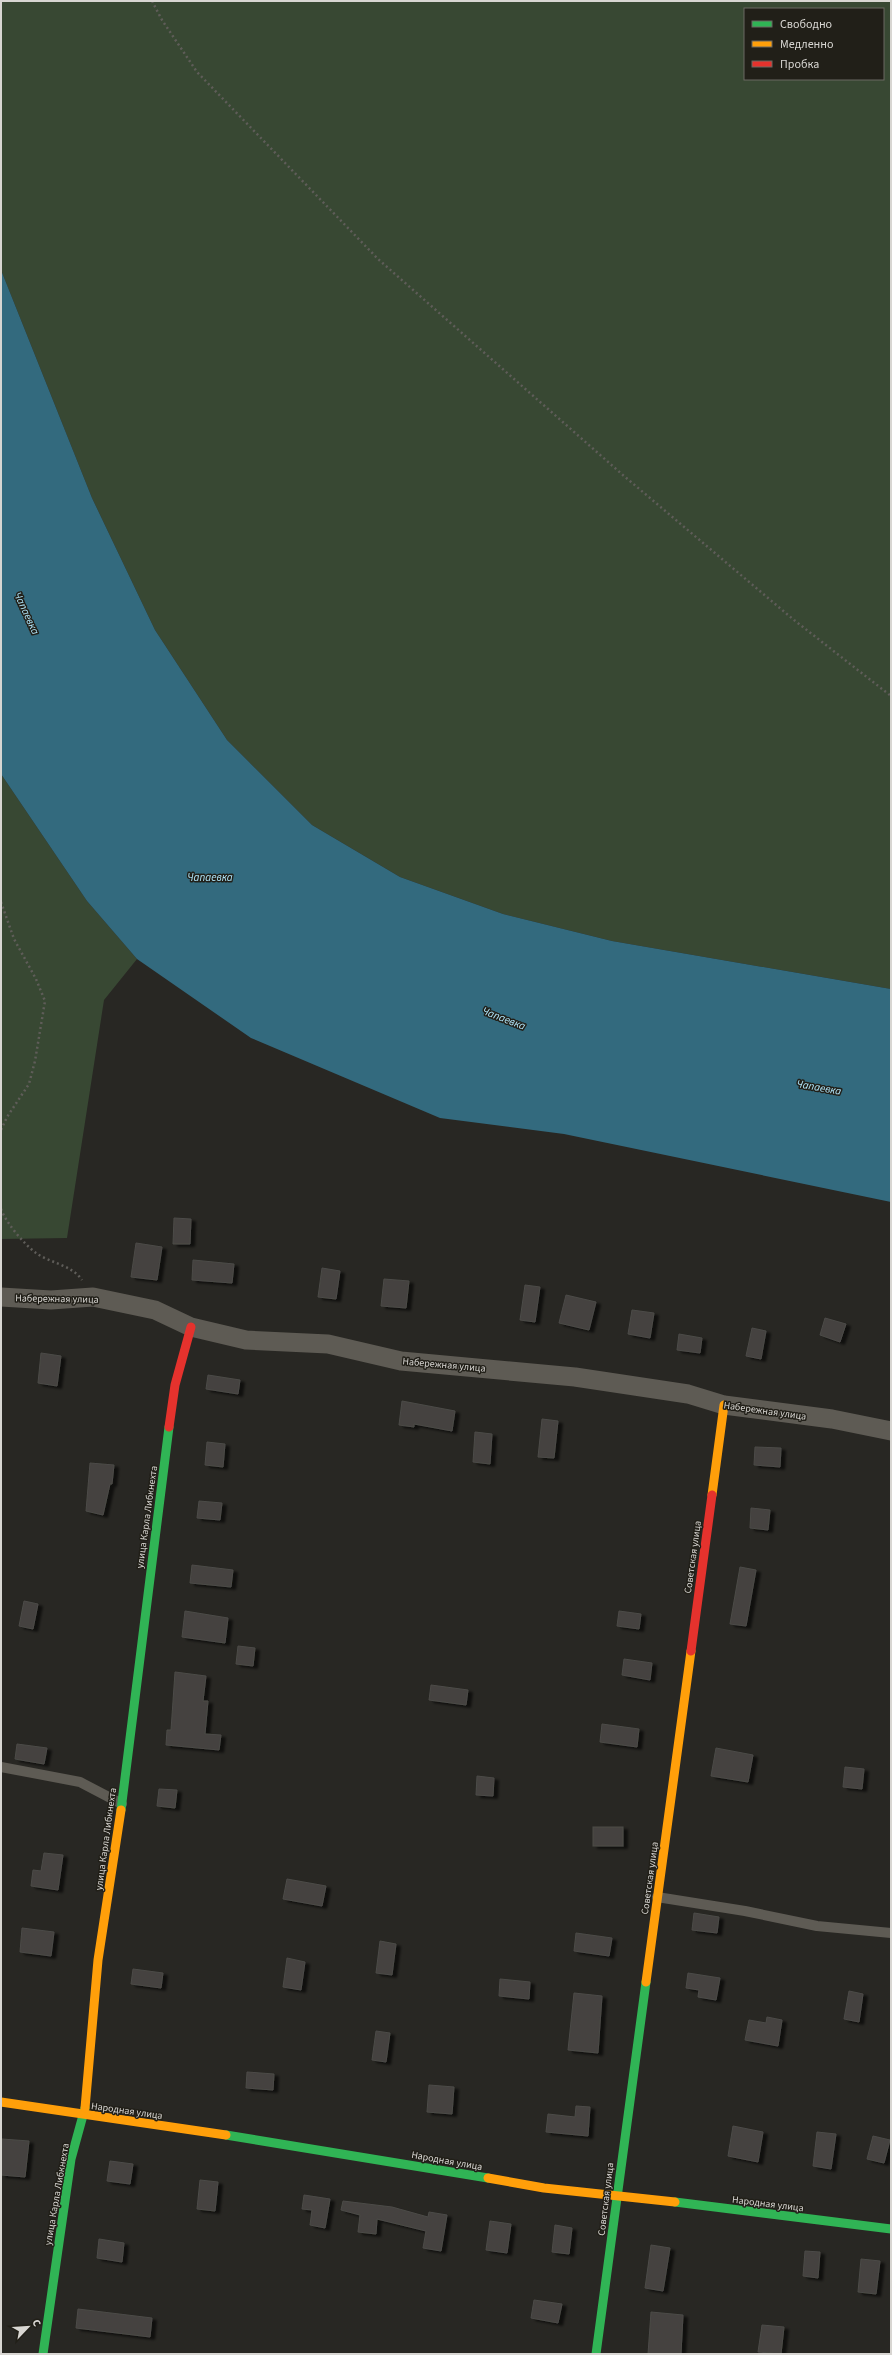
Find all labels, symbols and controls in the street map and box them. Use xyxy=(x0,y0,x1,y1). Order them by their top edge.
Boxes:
legend xyxy=(744,8,884,80)
text: Свободно xyxy=(780,16,832,33)
text: Медленно xyxy=(780,36,834,53)
text: Пробка xyxy=(780,56,819,73)
water label: Чапаевка xyxy=(10,589,43,637)
water label: Чапаевка xyxy=(187,870,233,885)
water label: Чапаевка xyxy=(480,1003,528,1034)
water label: Чапаевка xyxy=(795,1076,843,1099)
street label: Набережная улица xyxy=(15,1291,99,1307)
street label: Набережная улица xyxy=(402,1354,486,1376)
street label: Набережная улица xyxy=(723,1398,807,1424)
street label: улица Карла Либкнехта xyxy=(133,1465,161,1569)
street label: Советская улица xyxy=(681,1520,705,1594)
street label: улица Карла Либкнехта xyxy=(92,1787,120,1891)
street label: Советская улица xyxy=(638,1841,662,1915)
street label: Народная улица xyxy=(90,2099,163,2123)
street label: улица Карла Либкнехта xyxy=(41,2142,73,2246)
street label: Народная улица xyxy=(410,2148,483,2174)
street label: Советская улица xyxy=(595,2162,617,2236)
street label: Народная улица xyxy=(731,2193,804,2215)
north arrow xyxy=(8,2307,48,2347)
text: С xyxy=(28,2317,45,2330)

